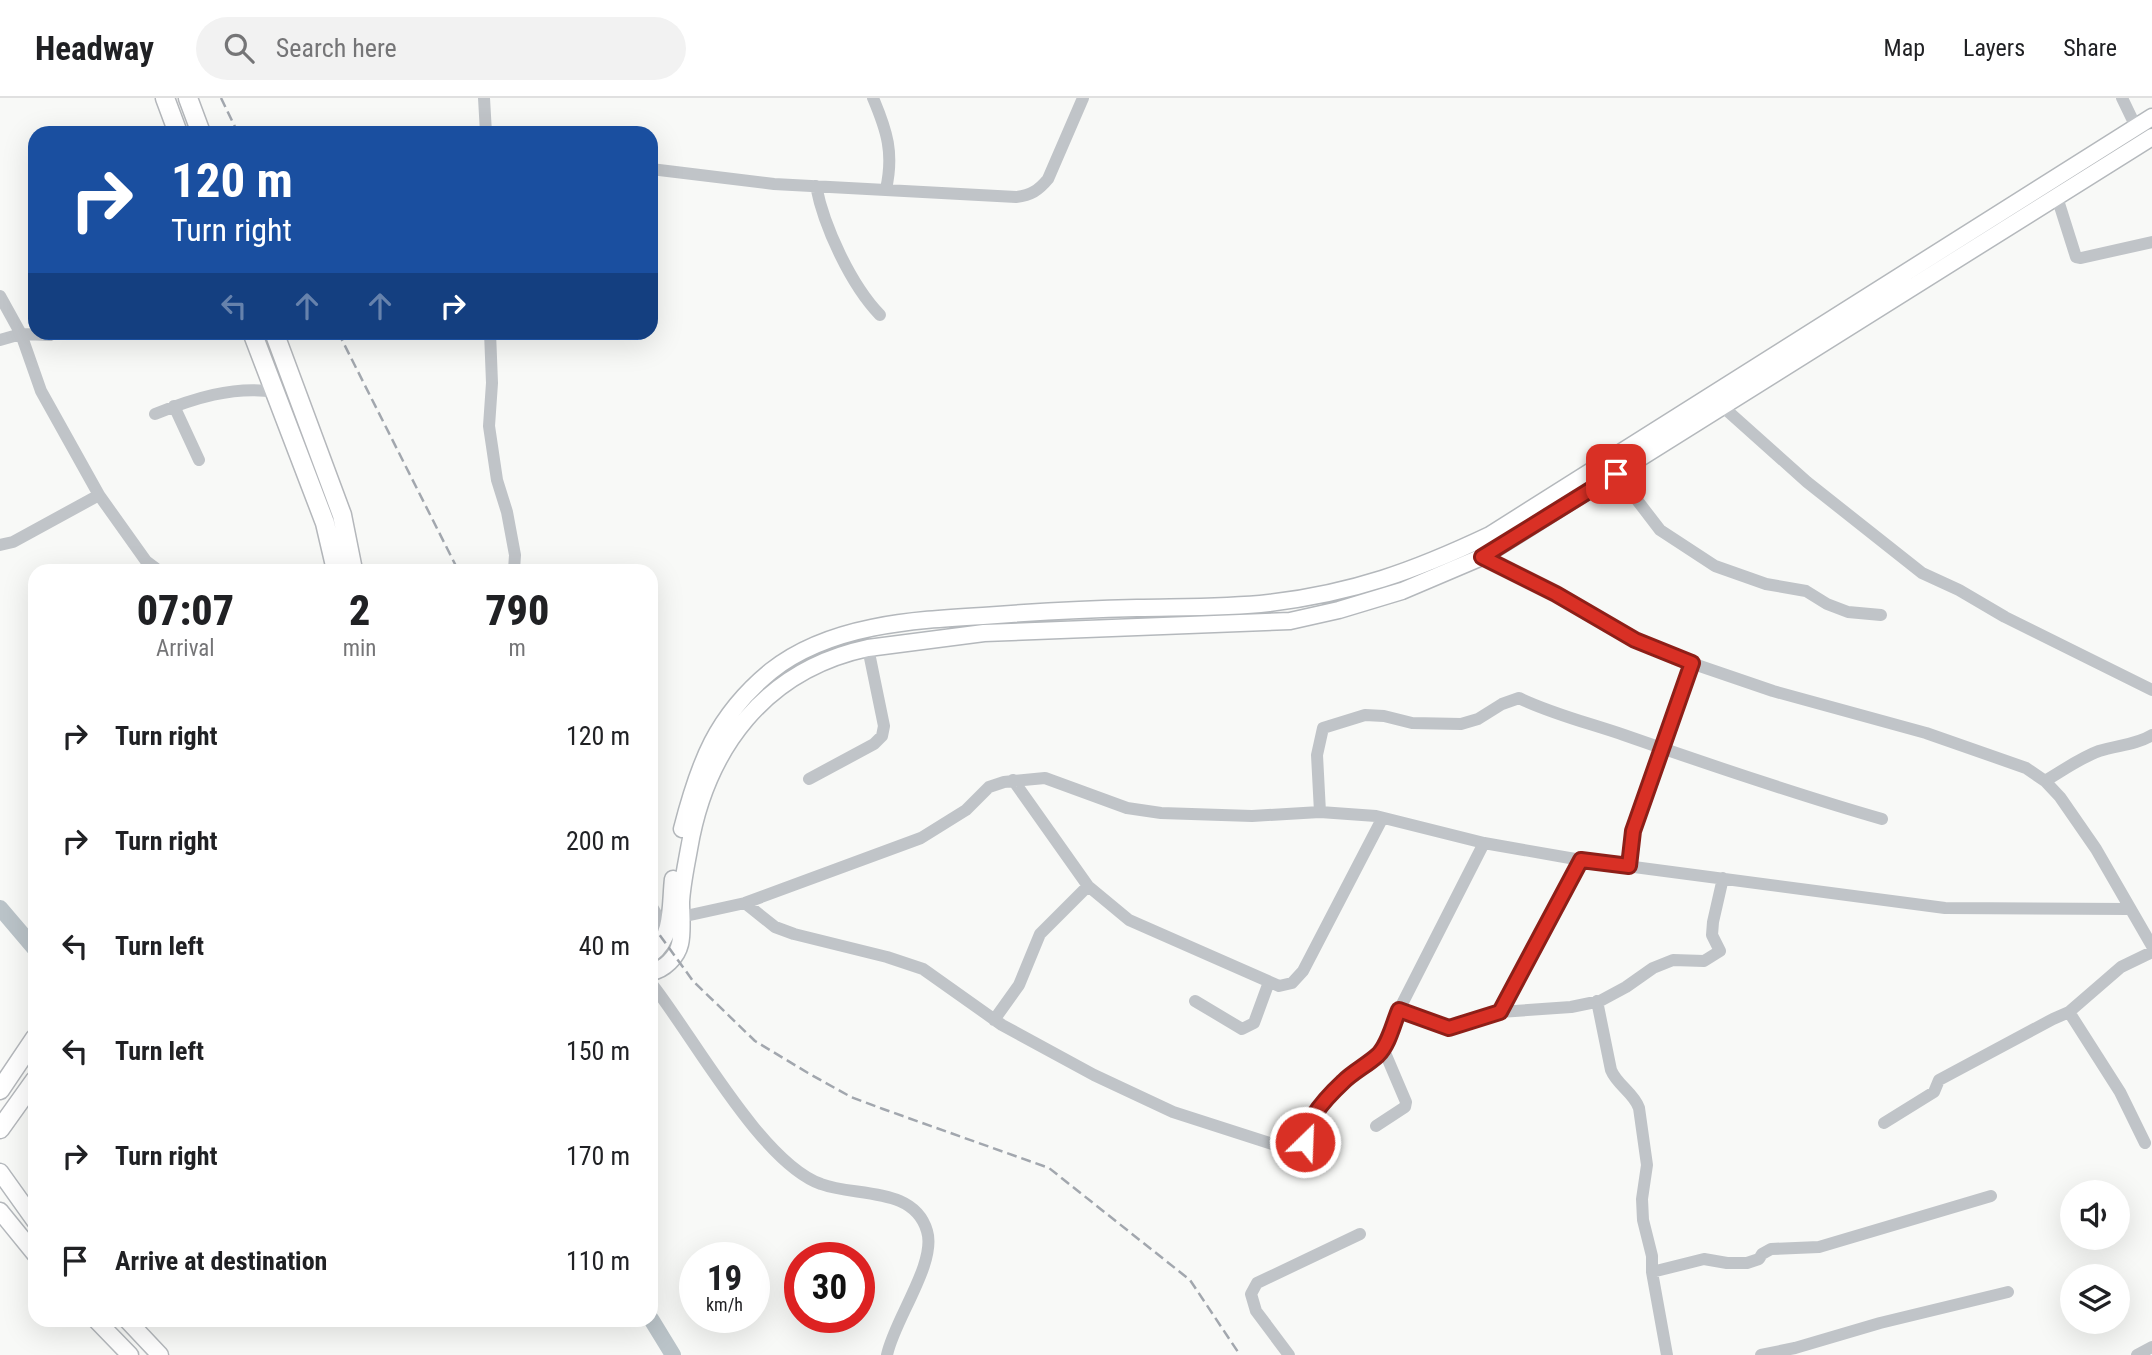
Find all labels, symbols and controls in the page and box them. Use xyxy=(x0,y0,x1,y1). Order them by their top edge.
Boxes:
search box xyxy=(196,17,686,80)
text: Headway xyxy=(35,29,154,68)
icon: search xyxy=(220,29,258,67)
text: Search here xyxy=(276,33,397,63)
text: Map xyxy=(1884,34,1925,62)
text: Layers xyxy=(1963,34,2025,62)
text: Share xyxy=(2063,34,2117,62)
text: 120 m xyxy=(171,152,293,209)
icon: right xyxy=(56,154,147,245)
text: Turn right xyxy=(171,211,292,249)
icon: left xyxy=(215,287,253,325)
icon: ahead xyxy=(288,287,326,325)
icon: ahead xyxy=(361,287,399,325)
icon: right xyxy=(434,287,472,325)
pin xyxy=(1586,444,1646,504)
icon: arrive xyxy=(1597,455,1635,493)
text: 07:07 xyxy=(137,586,234,635)
text: 2 xyxy=(349,586,370,635)
text: 790 xyxy=(485,586,549,635)
text: Arrival xyxy=(156,635,215,662)
text: min xyxy=(343,635,376,662)
text: m xyxy=(509,635,526,662)
icon: right xyxy=(56,717,94,755)
text: Turn right xyxy=(115,721,217,751)
text: 120 m xyxy=(566,721,630,751)
icon: right xyxy=(56,822,94,860)
text: Turn right xyxy=(115,826,217,856)
text: 200 m xyxy=(566,826,630,856)
icon: left xyxy=(56,927,94,965)
text: Turn left xyxy=(115,931,204,961)
text: 40 m xyxy=(579,931,630,961)
icon: left xyxy=(56,1032,94,1070)
text: Turn left xyxy=(115,1036,204,1066)
text: 150 m xyxy=(566,1036,630,1066)
position arrow xyxy=(1268,1105,1342,1179)
icon: right xyxy=(56,1137,94,1175)
text: Turn right xyxy=(115,1141,217,1171)
text: 170 m xyxy=(566,1141,630,1171)
map controls xyxy=(2060,1180,2130,1334)
button: sound xyxy=(2060,1180,2130,1250)
icon: arrive xyxy=(56,1242,94,1280)
speed limit sign: 30 xyxy=(784,1242,875,1333)
text: Arrive at destination xyxy=(115,1246,327,1276)
text: 110 m xyxy=(566,1246,630,1276)
text: 19 xyxy=(707,1258,742,1299)
button: layers xyxy=(2060,1264,2130,1334)
text: km/h xyxy=(706,1294,743,1315)

